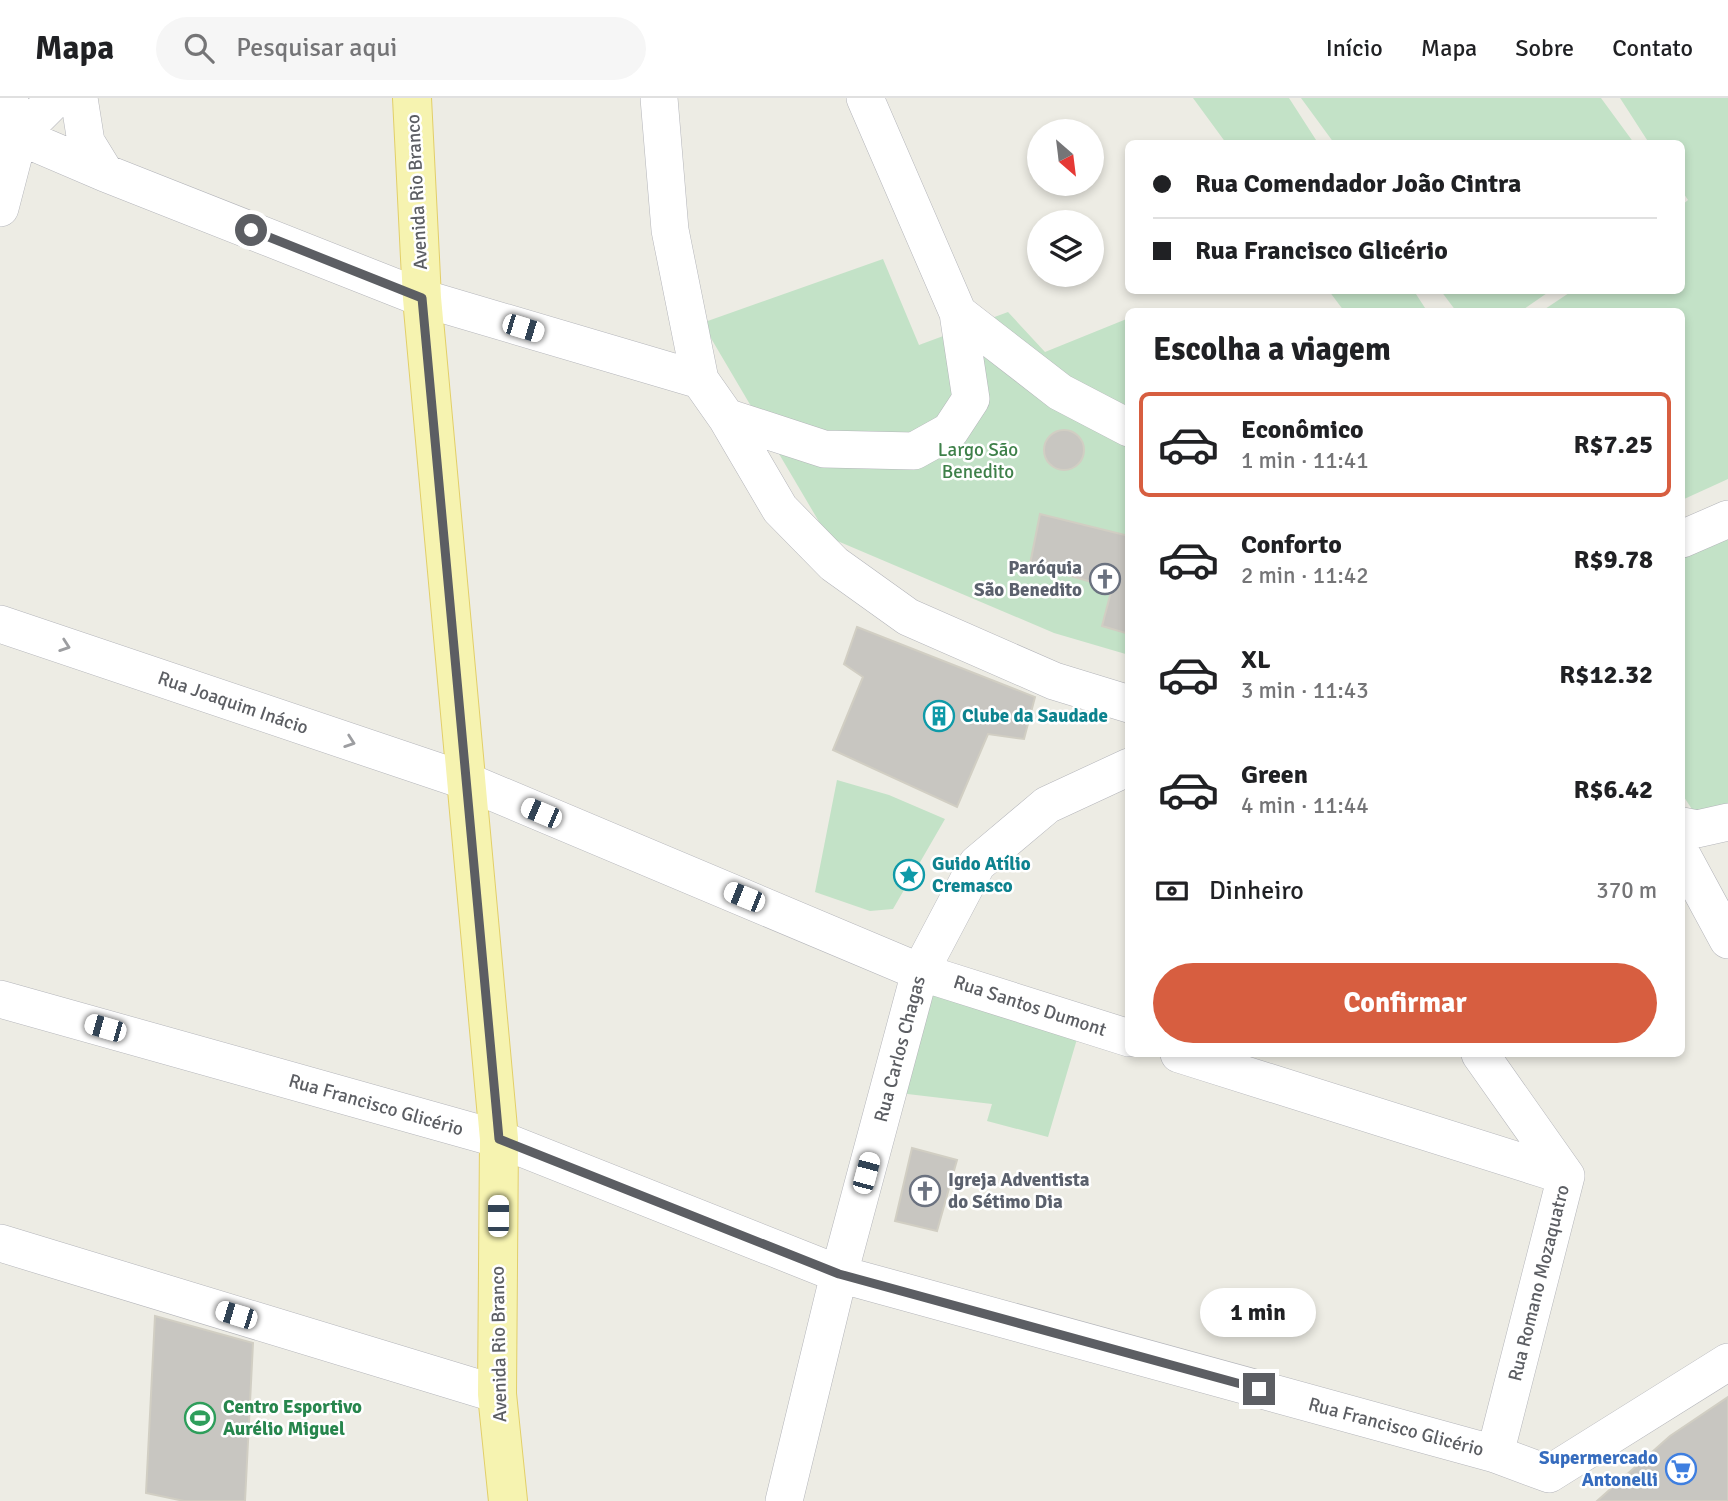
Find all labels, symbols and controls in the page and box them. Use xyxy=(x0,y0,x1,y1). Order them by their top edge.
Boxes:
search box xyxy=(156,17,646,80)
text: Mapa xyxy=(35,28,114,69)
icon: search xyxy=(180,29,218,67)
text: Pesquisar aqui xyxy=(236,32,397,64)
text: Início xyxy=(1326,33,1383,63)
text: Mapa xyxy=(1421,33,1477,63)
text: Sobre xyxy=(1515,33,1574,63)
text: Contato xyxy=(1612,33,1693,63)
street label: Avenida Rio Branco xyxy=(401,113,433,271)
north arrow xyxy=(1027,119,1104,196)
map controls xyxy=(1027,119,1104,287)
text: Rua Comendador João Cintra xyxy=(1195,168,1521,200)
button: layers xyxy=(1027,210,1104,287)
route start xyxy=(235,214,267,246)
text: Rua Francisco Glicério xyxy=(1195,235,1448,267)
car xyxy=(500,312,547,344)
text: Escolha a viagem xyxy=(1153,330,1391,369)
icon: car xyxy=(1157,413,1220,476)
text: Econômico xyxy=(1241,414,1364,446)
text: R$7.25 xyxy=(1573,429,1653,461)
park label: Largo São Benedito xyxy=(938,438,1018,484)
text: 1 min · 11:41 xyxy=(1241,446,1369,475)
icon: car xyxy=(1157,528,1220,591)
text: Conforto xyxy=(1241,529,1342,561)
text: R$9.78 xyxy=(1573,544,1653,576)
place label: Paróquia São Benedito xyxy=(974,556,1082,602)
text: 2 min · 11:42 xyxy=(1241,561,1369,590)
church icon: Paróquia São Benedito xyxy=(1088,562,1122,596)
one-way arrow xyxy=(58,638,70,652)
icon: car xyxy=(1157,643,1220,706)
text: XL xyxy=(1241,644,1271,676)
text: R$12.32 xyxy=(1559,659,1653,691)
street label: Rua Joaquim Inácio xyxy=(155,666,312,740)
text: 3 min · 11:43 xyxy=(1241,676,1369,705)
building icon: Clube da Saudade xyxy=(922,699,956,733)
place label: Clube da Saudade xyxy=(962,704,1108,728)
one-way arrow xyxy=(343,734,356,748)
icon: car xyxy=(1157,758,1220,821)
text: Green xyxy=(1241,759,1308,791)
text: R$6.42 xyxy=(1573,774,1653,806)
text: 4 min · 11:44 xyxy=(1241,791,1369,820)
car xyxy=(518,795,565,831)
place label: Guido Atílio Cremasco xyxy=(932,852,1031,898)
place icon: Guido Atílio Cremasco xyxy=(892,858,926,892)
icon: cash xyxy=(1153,872,1191,910)
text: Dinheiro xyxy=(1209,875,1304,907)
text: 370 m xyxy=(1596,876,1657,905)
car xyxy=(721,879,768,915)
button: Confirmar xyxy=(1153,963,1657,1043)
street label: Rua Santos Dumont xyxy=(951,970,1110,1042)
street label: Rua Carlos Chagas xyxy=(869,973,931,1125)
car xyxy=(82,1012,129,1044)
street label: Rua Francisco Glicério xyxy=(286,1069,466,1141)
car xyxy=(851,1150,882,1196)
place label: Igreja Adventista do Sétimo Dia xyxy=(948,1168,1090,1214)
church icon: Igreja Adventista do Sétimo Dia xyxy=(908,1174,942,1208)
street label: Rua Romano Mozaquatro xyxy=(1503,1182,1575,1384)
car xyxy=(488,1195,509,1237)
street label: Avenida Rio Branco xyxy=(486,1266,512,1422)
callout: 1 min xyxy=(1201,1288,1317,1336)
text: 1 min xyxy=(1230,1298,1286,1327)
car xyxy=(213,1299,260,1331)
route end xyxy=(1243,1373,1275,1405)
street label: Rua Francisco Glicério xyxy=(1306,1392,1486,1462)
place label: Centro Esportivo Aurélio Miguel xyxy=(223,1395,362,1441)
sports icon: Centro Esportivo Aurélio Miguel xyxy=(183,1401,217,1435)
place label: Supermercado Antonelli xyxy=(1539,1446,1658,1492)
supermarket icon: Supermercado Antonelli xyxy=(1664,1452,1698,1486)

